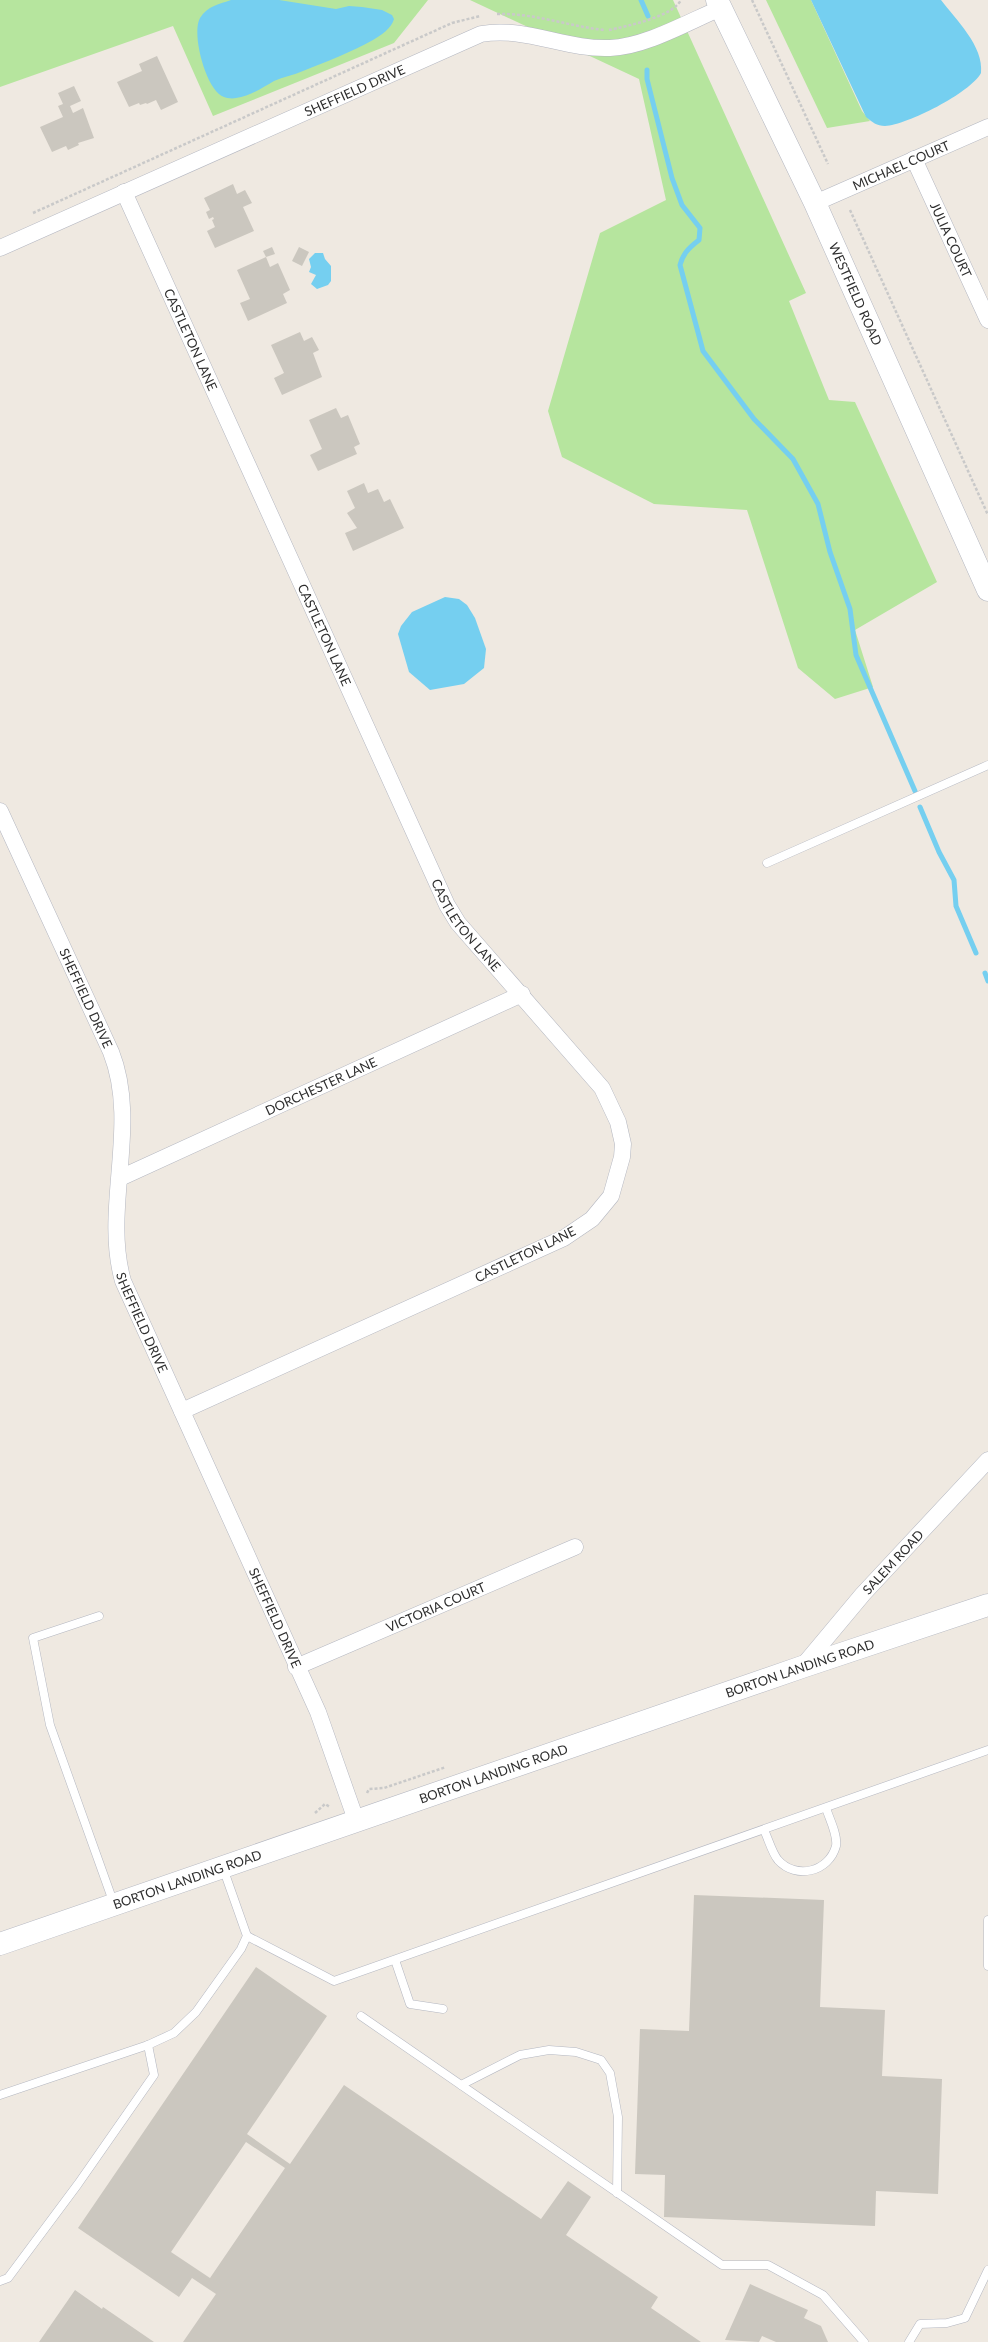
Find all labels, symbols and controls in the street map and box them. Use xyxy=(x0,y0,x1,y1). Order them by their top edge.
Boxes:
street label: SHEFFIELD DRIVE xyxy=(302,61,407,120)
street label: MICHAEL COURT xyxy=(850,137,952,193)
street label: JULIA COURT xyxy=(927,200,976,280)
street label: WESTFIELD ROAD xyxy=(826,240,886,348)
street label: CASTLETON LANE xyxy=(161,286,221,393)
street label: CASTLETON LANE xyxy=(294,581,355,688)
street label: CASTLETON LANE xyxy=(428,876,504,974)
street label: SHEFFIELD DRIVE xyxy=(56,946,116,1051)
street label: DORCHESTER LANE xyxy=(263,1054,379,1119)
street label: CASTLETON LANE xyxy=(472,1223,578,1285)
street label: SHEFFIELD DRIVE xyxy=(113,1271,171,1375)
street label: SALEM ROAD xyxy=(859,1526,927,1597)
street label: SHEFFIELD DRIVE xyxy=(246,1565,305,1670)
street label: VICTORIA COURT xyxy=(384,1578,488,1635)
street label: BORTON LANDING ROAD xyxy=(723,1635,876,1701)
street label: BORTON LANDING ROAD xyxy=(417,1740,570,1807)
street label: BORTON LANDING ROAD xyxy=(111,1846,264,1912)

